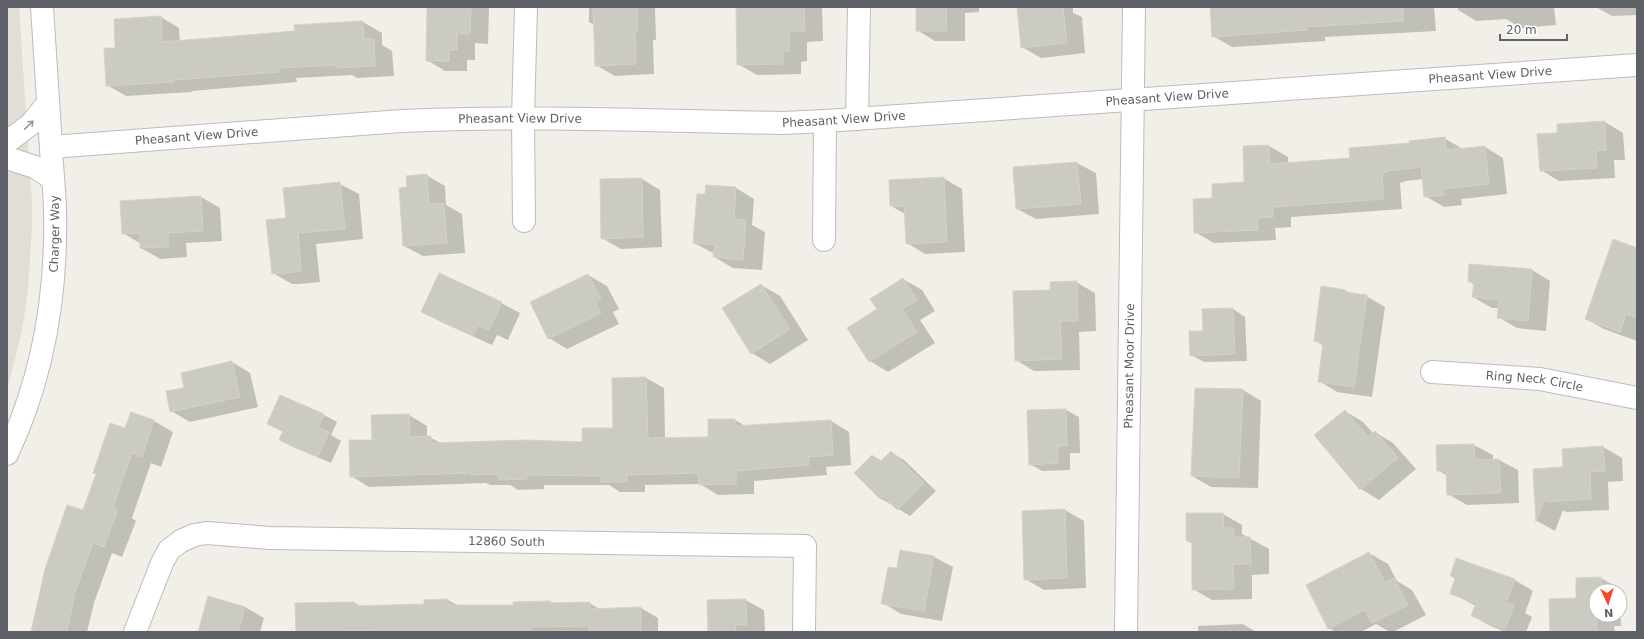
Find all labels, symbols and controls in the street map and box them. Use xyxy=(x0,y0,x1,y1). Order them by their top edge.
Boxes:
scale bar xyxy=(1500,16,1567,42)
text: 20 m xyxy=(1506,23,1537,37)
street label: Pheasant View Drive xyxy=(1428,64,1553,86)
street label: Pheasant View Drive xyxy=(1105,86,1229,109)
street label: Pheasant View Drive xyxy=(782,108,906,130)
street label: Pheasant View Drive xyxy=(458,111,582,126)
one-way arrow xyxy=(24,120,34,129)
street label: Pheasant View Drive xyxy=(134,125,259,148)
street label: Charger Way xyxy=(46,195,62,273)
street label: Pheasant Moor Drive xyxy=(1122,303,1137,429)
street label: Ring Neck Circle xyxy=(1485,368,1584,394)
street label: 12860 South xyxy=(468,534,545,549)
north arrow xyxy=(1588,583,1628,623)
text: N xyxy=(1604,606,1614,619)

